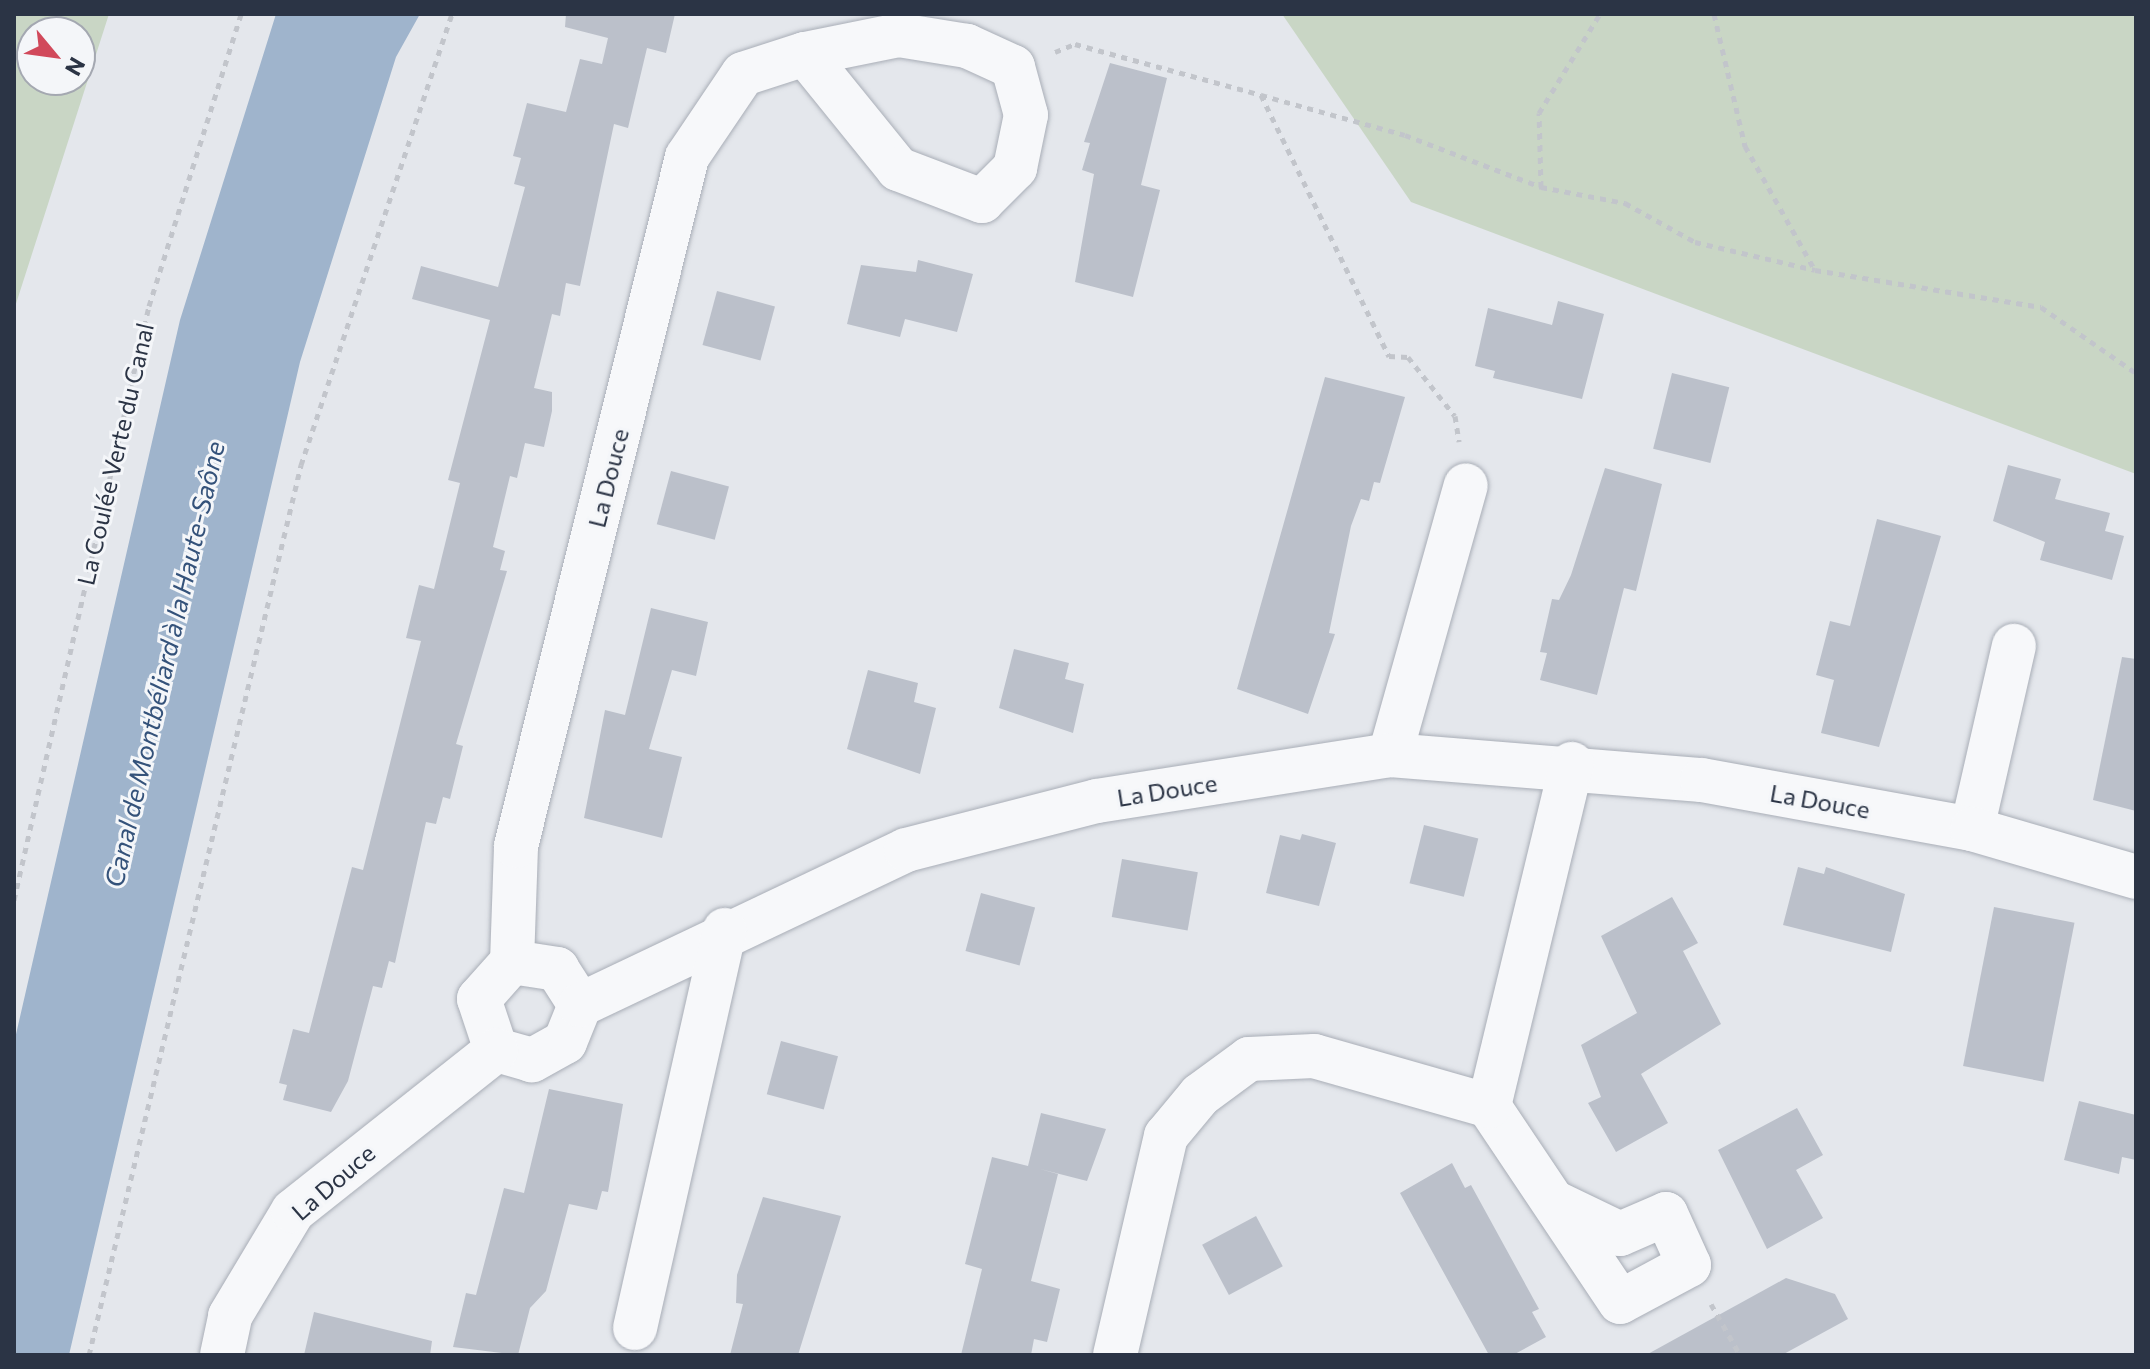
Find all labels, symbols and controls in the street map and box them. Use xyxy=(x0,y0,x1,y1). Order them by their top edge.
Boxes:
north arrow xyxy=(16,16,96,96)
text: N xyxy=(60,53,91,81)
street label: La Coulée Verte du Canal xyxy=(71,320,159,588)
street label: La Douce xyxy=(582,426,634,530)
water label: Canal de Montbéliard à la Haute-Saône xyxy=(97,438,231,890)
street label: La Douce xyxy=(1115,768,1219,812)
street label: La Douce xyxy=(1768,778,1872,824)
street label: La Douce xyxy=(286,1138,380,1226)

